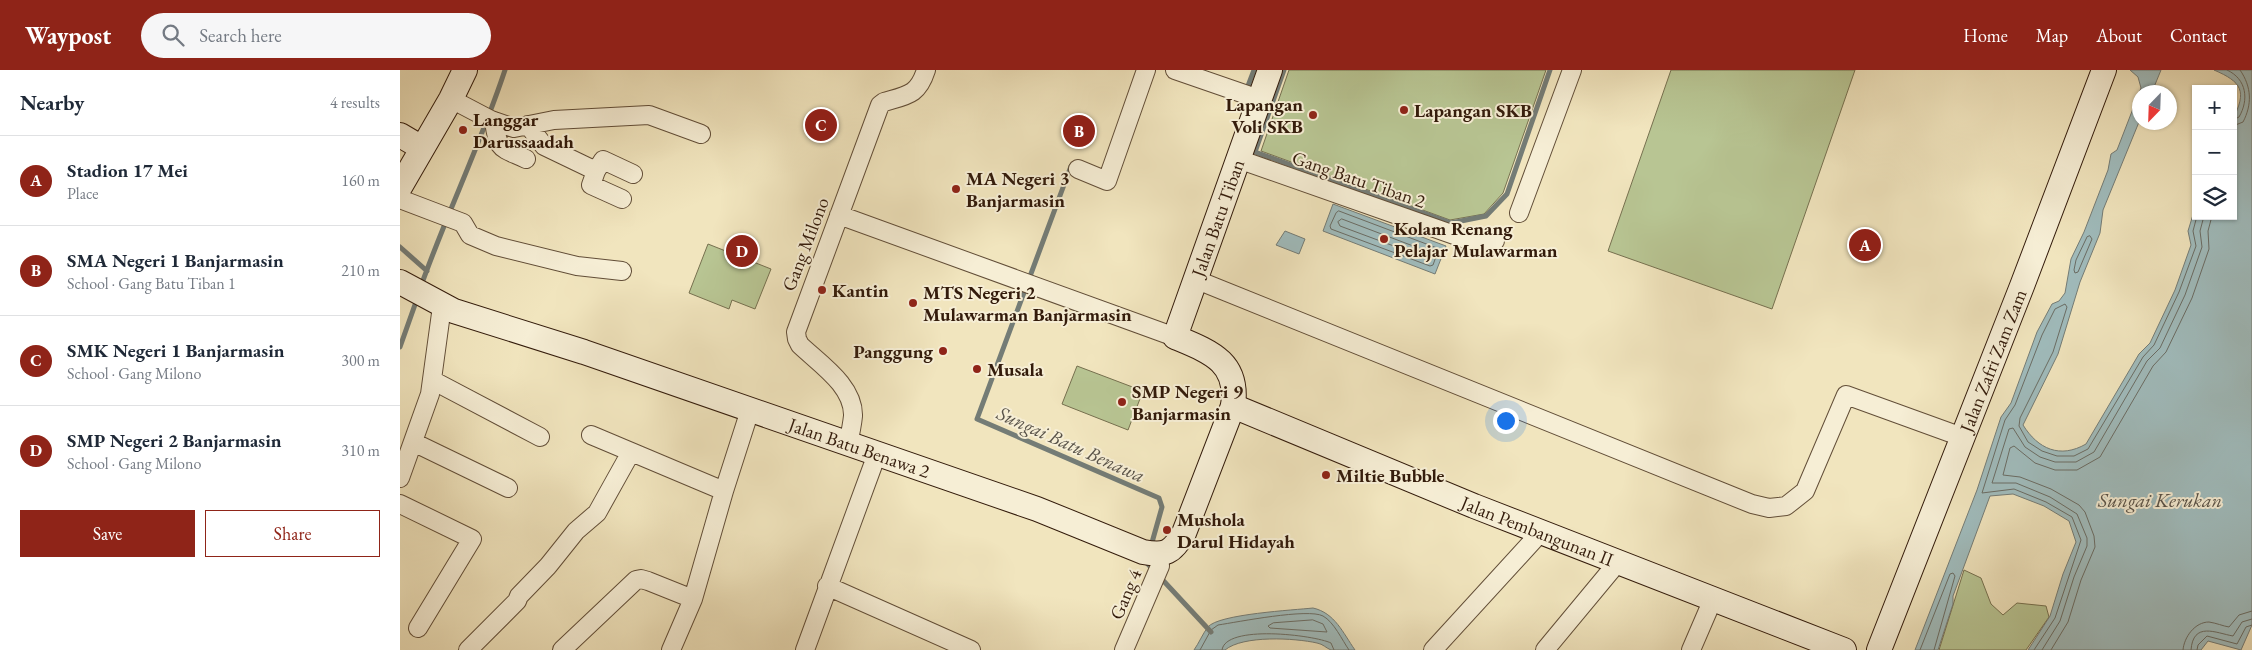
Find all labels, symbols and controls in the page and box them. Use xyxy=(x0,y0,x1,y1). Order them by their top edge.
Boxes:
search box xyxy=(141,13,491,58)
text: Waypost xyxy=(25,20,111,51)
icon: search xyxy=(159,21,187,49)
text: Search here xyxy=(199,23,282,48)
text: Home xyxy=(1963,24,2008,47)
text: Map xyxy=(2036,24,2068,47)
text: About xyxy=(2096,24,2142,47)
text: Contact xyxy=(2170,24,2227,47)
north arrow xyxy=(2132,85,2177,130)
map controls xyxy=(2192,85,2237,220)
button: + xyxy=(2192,85,2237,130)
text: Nearby xyxy=(20,89,84,116)
text: 4 results xyxy=(330,92,380,113)
place label: Lapangan Voli SKB xyxy=(1225,92,1303,139)
place label: Lapangan SKB xyxy=(1414,98,1532,123)
marker: Lapangan SKB xyxy=(1398,104,1410,116)
pin: C xyxy=(805,106,837,144)
place label: Langgar Darussaadah xyxy=(473,107,574,154)
marker: Lapangan Voli SKB xyxy=(1307,109,1319,121)
pin: B xyxy=(1063,112,1095,150)
marker: Langgar Darussaadah xyxy=(457,124,469,136)
button: − xyxy=(2192,130,2237,175)
street label: Gang Batu Tiban 2 xyxy=(1289,145,1429,214)
street label: Jalan Batu Tiban xyxy=(1185,156,1250,282)
text: Stadion 17 Mei xyxy=(67,158,188,183)
place label: MA Negeri 3 Banjarmasin xyxy=(966,166,1070,213)
text: A xyxy=(30,170,42,191)
text: 160 m xyxy=(341,170,380,191)
button: layers xyxy=(2192,175,2237,220)
text: Place xyxy=(67,183,99,204)
marker: MA Negeri 3 Banjarmasin xyxy=(950,183,962,195)
street label: Gang Milono xyxy=(776,194,835,295)
place label: Kolam Renang Pelajar Mulawarman xyxy=(1394,216,1558,263)
pin: A xyxy=(1849,226,1881,264)
pin: D xyxy=(726,232,758,270)
marker: Kolam Renang Pelajar Mulawarman xyxy=(1378,233,1390,245)
text: SMA Negeri 1 Banjarmasin xyxy=(67,248,284,273)
text: B xyxy=(31,260,41,281)
text: 210 m xyxy=(341,260,380,281)
text: School · Gang Batu Tiban 1 xyxy=(67,273,236,294)
place label: Kantin xyxy=(832,278,889,303)
place label: MTS Negeri 2 Mulawarman Banjarmasin xyxy=(923,280,1132,327)
marker: Kantin xyxy=(816,284,828,296)
street label: Jalan Zafri Zam Zam xyxy=(1953,285,2033,438)
marker: MTS Negeri 2 Mulawarman Banjarmasin xyxy=(907,297,919,309)
text: SMK Negeri 1 Banjarmasin xyxy=(67,338,285,363)
place label: Panggung xyxy=(853,339,933,364)
marker: Panggung xyxy=(937,345,949,357)
text: C xyxy=(30,350,42,371)
text: 300 m xyxy=(341,350,380,371)
place label: Musala xyxy=(987,357,1044,382)
text: School · Gang Milono xyxy=(67,363,201,384)
marker: Musala xyxy=(971,363,983,375)
place label: SMP Negeri 9 Banjarmasin xyxy=(1132,379,1243,426)
marker: SMP Negeri 9 Banjarmasin xyxy=(1116,396,1128,408)
water label: Sungai Batu Benawa xyxy=(992,399,1149,488)
your location xyxy=(1493,408,1519,434)
street label: Jalan Batu Benawa 2 xyxy=(783,411,933,484)
text: SMP Negeri 2 Banjarmasin xyxy=(67,428,282,453)
text: D xyxy=(30,440,42,461)
text: 310 m xyxy=(341,440,380,461)
text: School · Gang Milono xyxy=(67,453,201,474)
place label: Miltie Bubble xyxy=(1336,463,1445,488)
marker: Miltie Bubble xyxy=(1320,469,1332,481)
water label: Sungai Kerukan xyxy=(2097,487,2222,513)
street label: Jalan Pembangunan II xyxy=(1455,489,1618,572)
place label: Mushola Darul Hidayah xyxy=(1177,507,1295,554)
button: Save xyxy=(20,510,195,557)
button: Share xyxy=(205,510,380,557)
marker: Mushola Darul Hidayah xyxy=(1161,524,1173,536)
street label: Gang 4 xyxy=(1104,564,1148,623)

